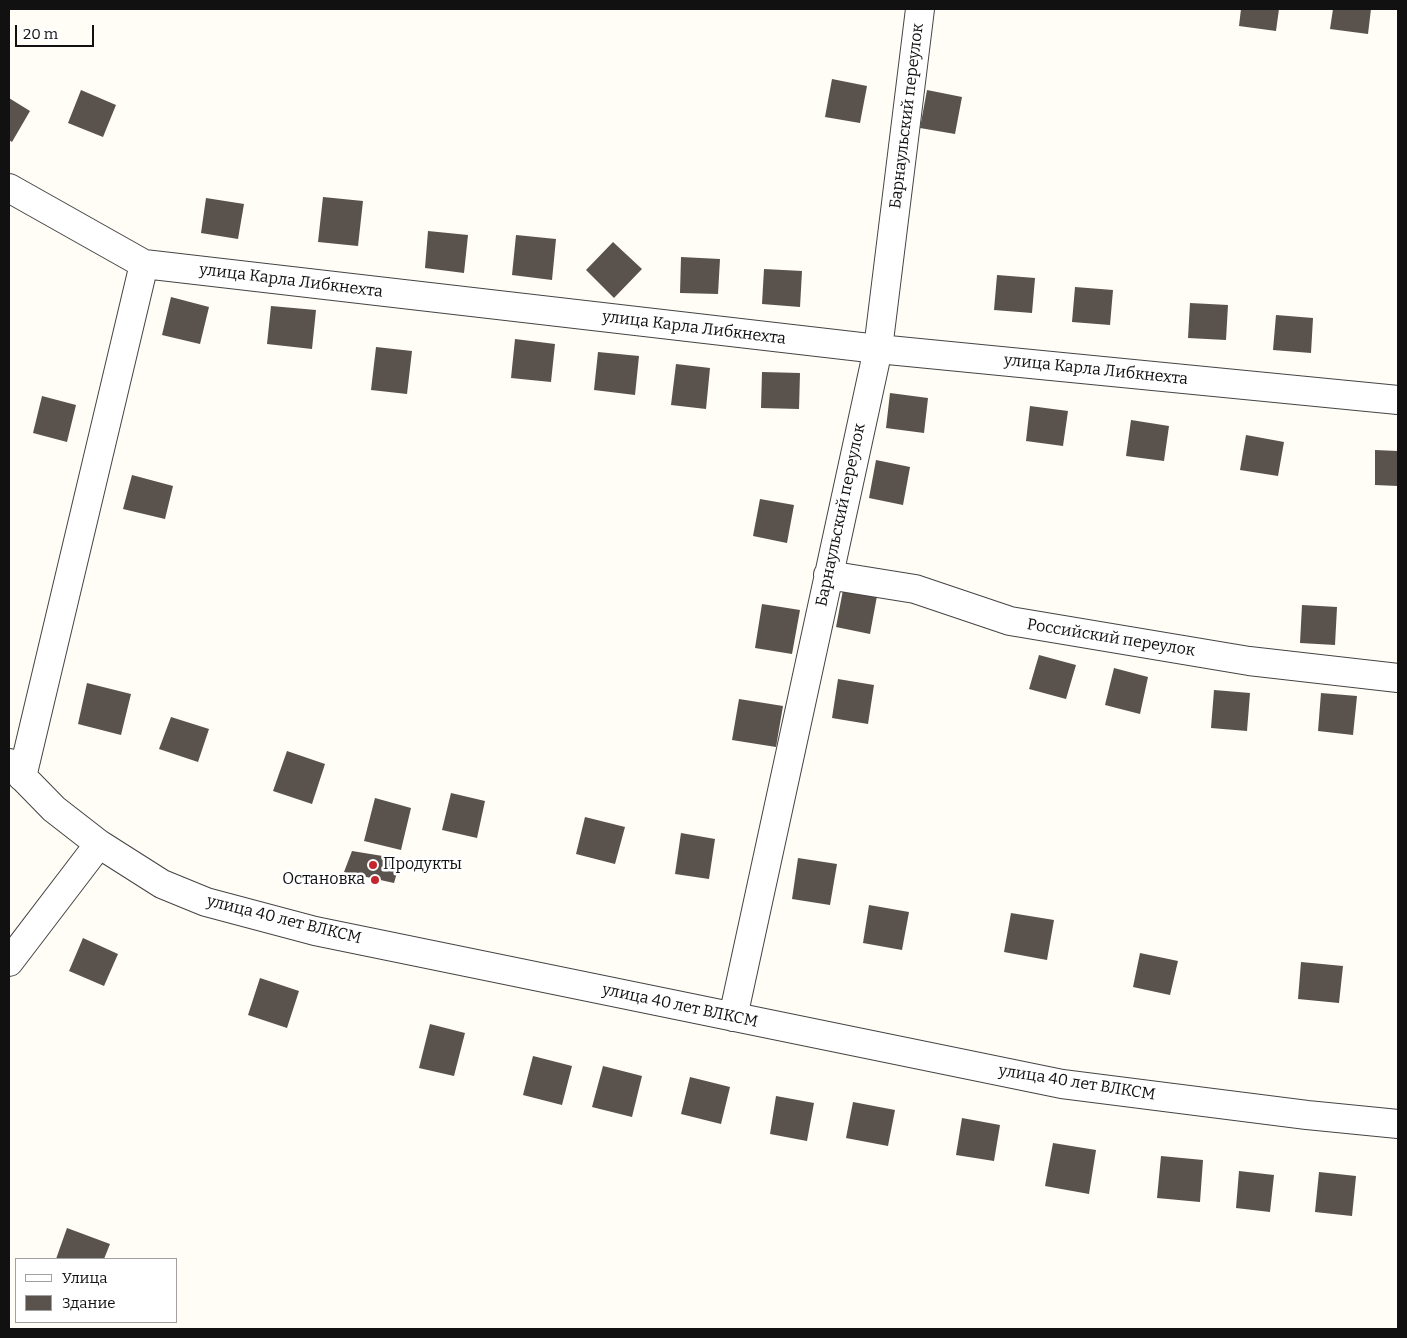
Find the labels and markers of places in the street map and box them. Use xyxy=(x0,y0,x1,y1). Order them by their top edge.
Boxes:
place label: Продукты xyxy=(383,855,462,875)
marker: Продукты xyxy=(367,859,379,871)
place label: Остановка xyxy=(282,870,365,890)
marker: Остановка xyxy=(369,874,381,886)

